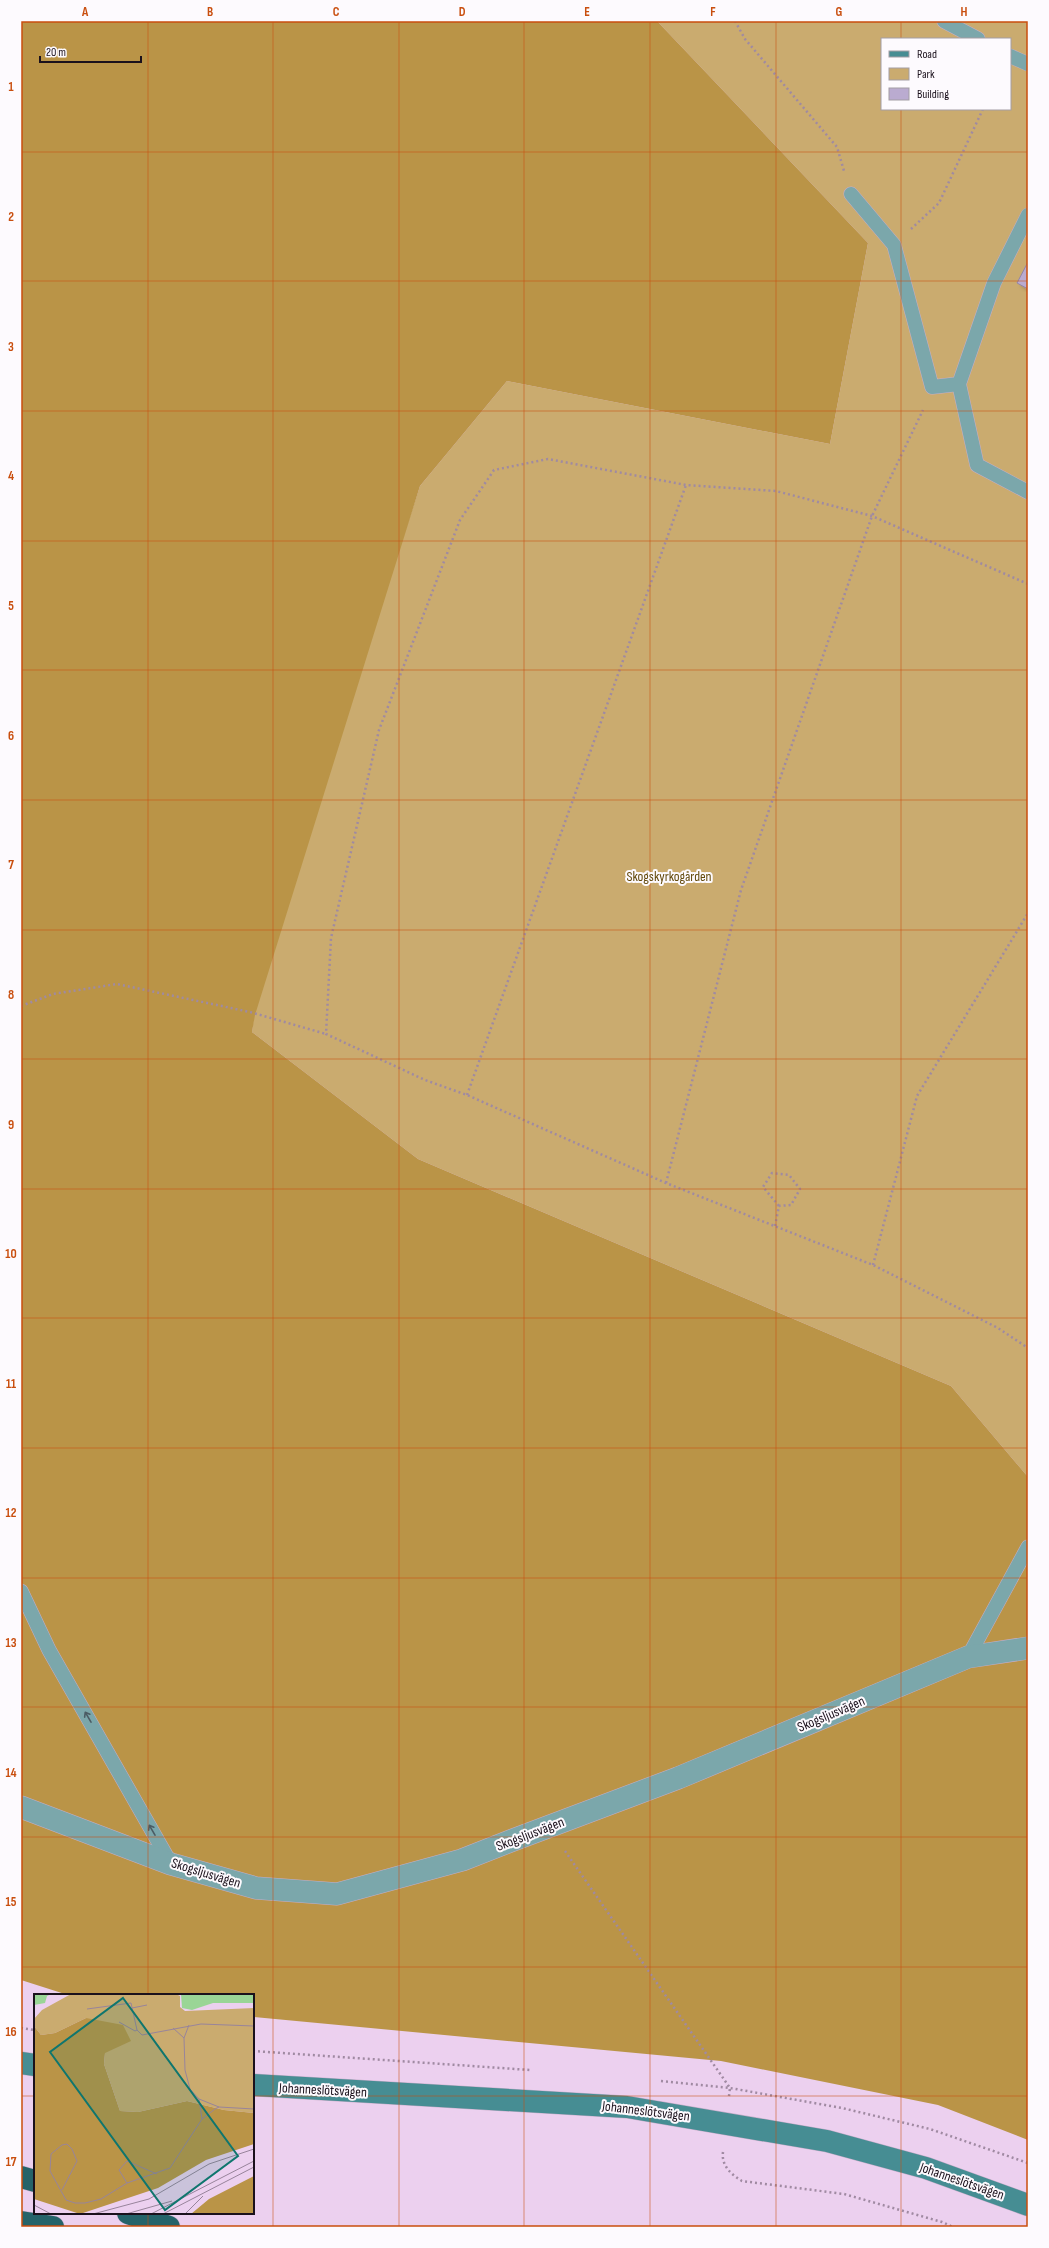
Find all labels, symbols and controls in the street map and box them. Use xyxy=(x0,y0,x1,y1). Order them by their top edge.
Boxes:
text: A xyxy=(81,4,89,20)
text: B xyxy=(207,4,213,20)
text: C xyxy=(333,4,340,20)
text: D xyxy=(459,4,466,20)
text: E xyxy=(584,4,590,20)
text: F xyxy=(710,4,716,20)
text: G xyxy=(836,4,843,20)
text: H xyxy=(961,4,968,20)
scale bar xyxy=(40,38,141,64)
legend xyxy=(881,38,1011,110)
text: 20 m xyxy=(46,45,66,60)
text: Road xyxy=(917,47,937,62)
text: Park xyxy=(917,67,935,82)
text: 1 xyxy=(8,79,14,95)
text: Building xyxy=(917,87,949,102)
text: 2 xyxy=(8,209,14,225)
text: 3 xyxy=(8,339,14,355)
text: 4 xyxy=(8,468,14,484)
text: 5 xyxy=(8,598,14,614)
text: 6 xyxy=(8,728,14,744)
text: 7 xyxy=(8,857,14,873)
park label: Skogskyrkogården xyxy=(626,868,712,885)
text: 8 xyxy=(8,987,14,1003)
text: 9 xyxy=(8,1117,14,1133)
text: 10 xyxy=(5,1246,17,1262)
text: 11 xyxy=(6,1376,16,1392)
text: 12 xyxy=(6,1505,17,1521)
text: 13 xyxy=(6,1635,17,1651)
street label: Skogsljusvägen xyxy=(795,1692,867,1736)
one-way arrow xyxy=(84,1712,92,1723)
text: 14 xyxy=(5,1765,17,1781)
street label: Skogsljusvägen xyxy=(494,1813,566,1855)
one-way arrow xyxy=(147,1824,155,1836)
street label: Skogsljusvägen xyxy=(169,1854,243,1892)
text: 15 xyxy=(6,1894,17,1910)
inset map xyxy=(34,1994,254,2214)
text: 16 xyxy=(5,2024,17,2040)
street label: Johanneslötsvägen xyxy=(278,2079,367,2101)
street label: Johanneslötsvägen xyxy=(600,2097,691,2125)
text: 17 xyxy=(6,2154,17,2170)
street label: Johanneslötsvägen xyxy=(917,2158,1006,2203)

